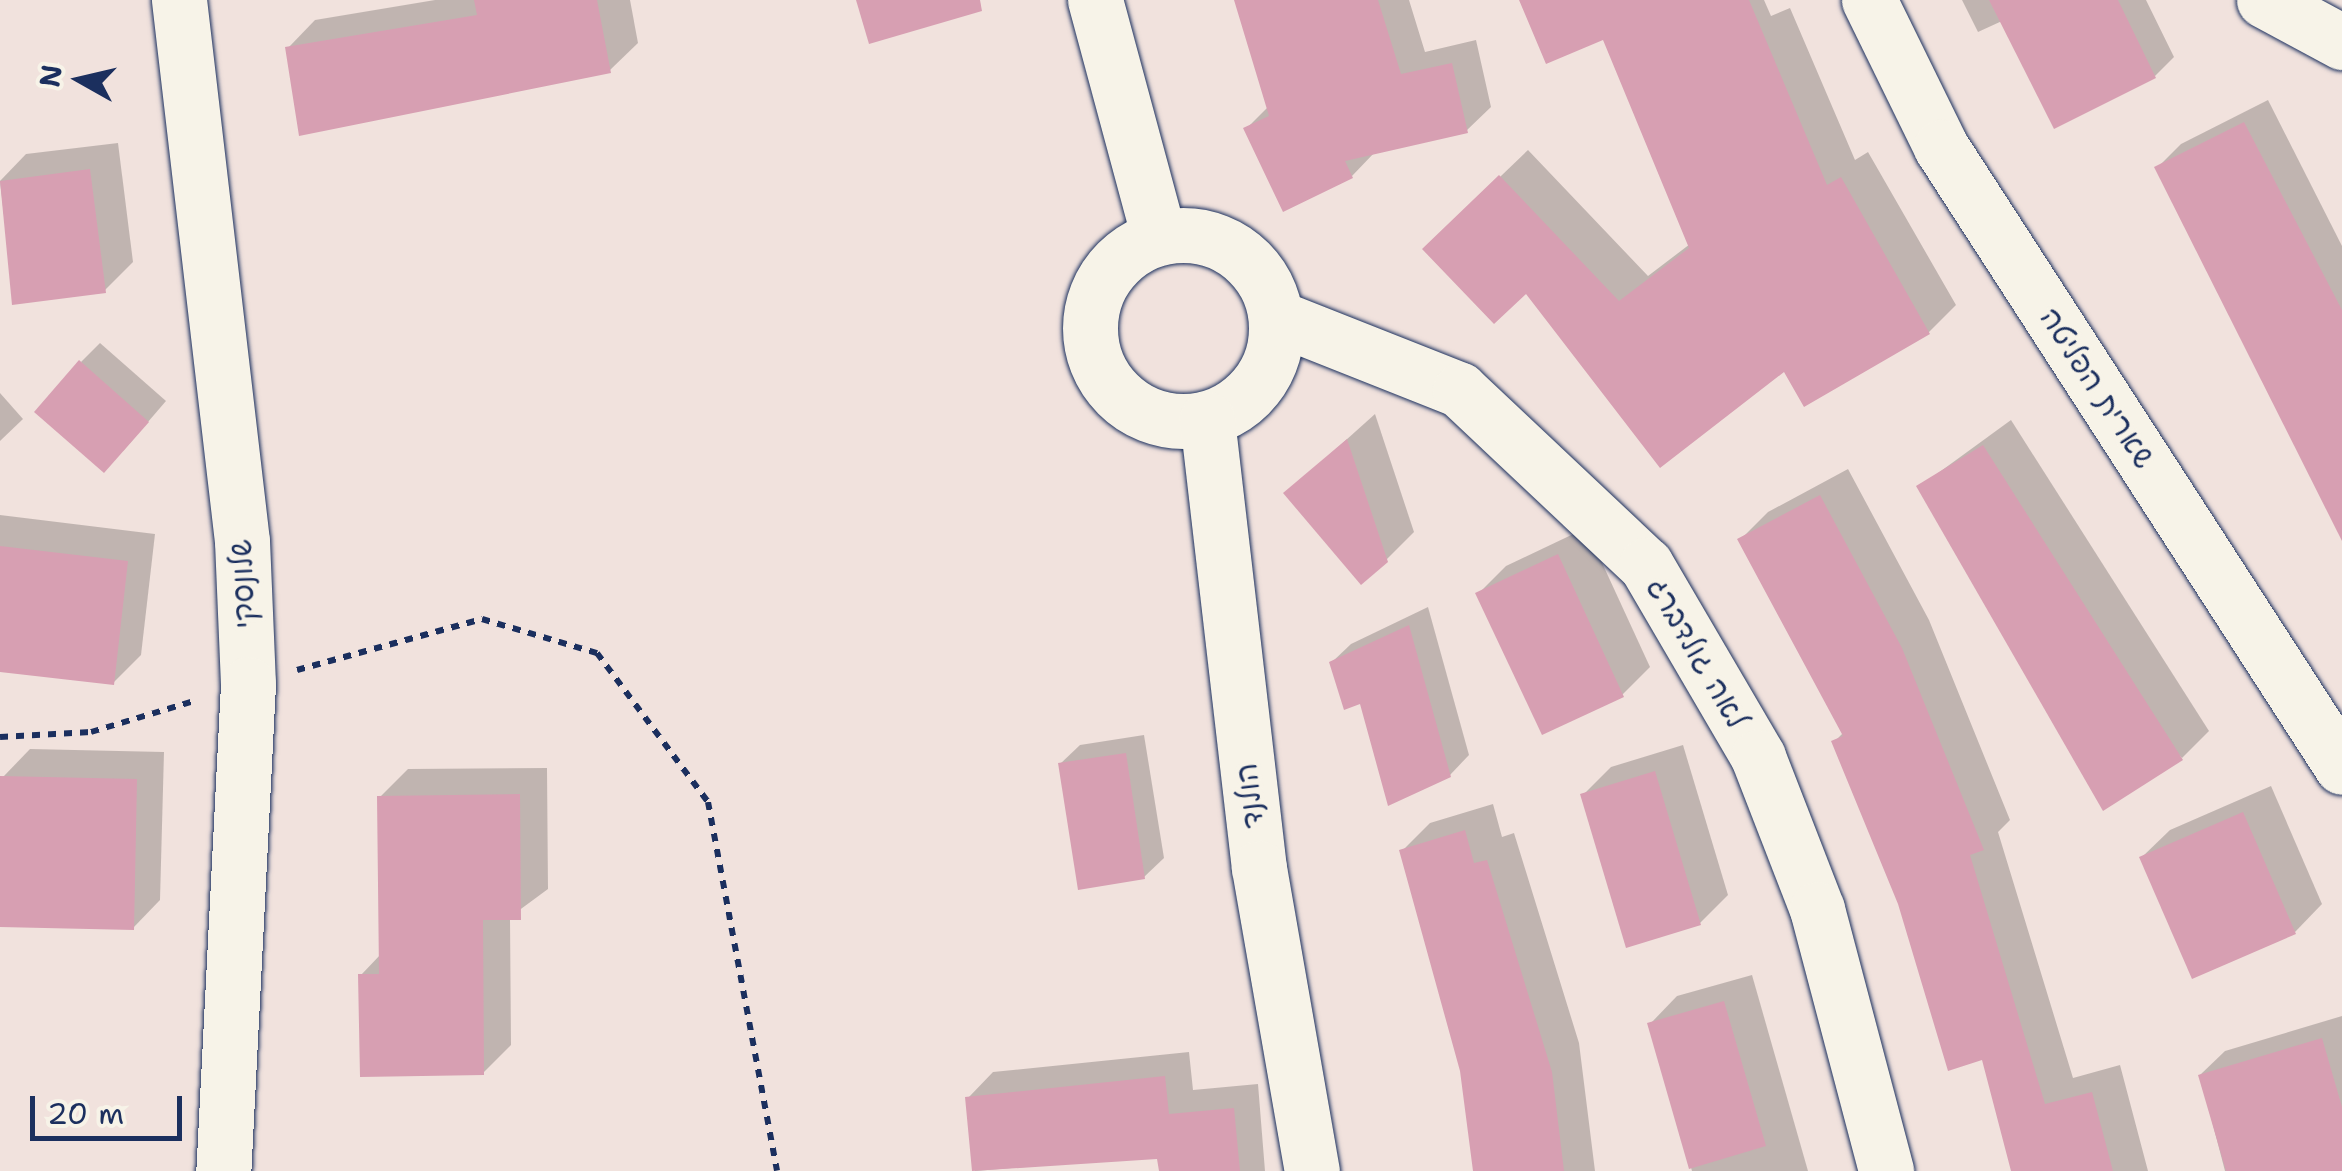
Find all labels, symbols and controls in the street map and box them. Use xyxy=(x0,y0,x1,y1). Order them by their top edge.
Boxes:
north arrow xyxy=(30,30,130,130)
text: N xyxy=(30,62,71,89)
street label: שארית הפליטה xyxy=(2032,301,2162,475)
street label: שלונסקי xyxy=(223,538,263,630)
street label: לאה גולדברג xyxy=(1639,571,1755,735)
street label: הולנד xyxy=(1228,761,1272,831)
scale bar xyxy=(35,1076,188,1138)
text: 20 m xyxy=(47,1093,124,1134)

